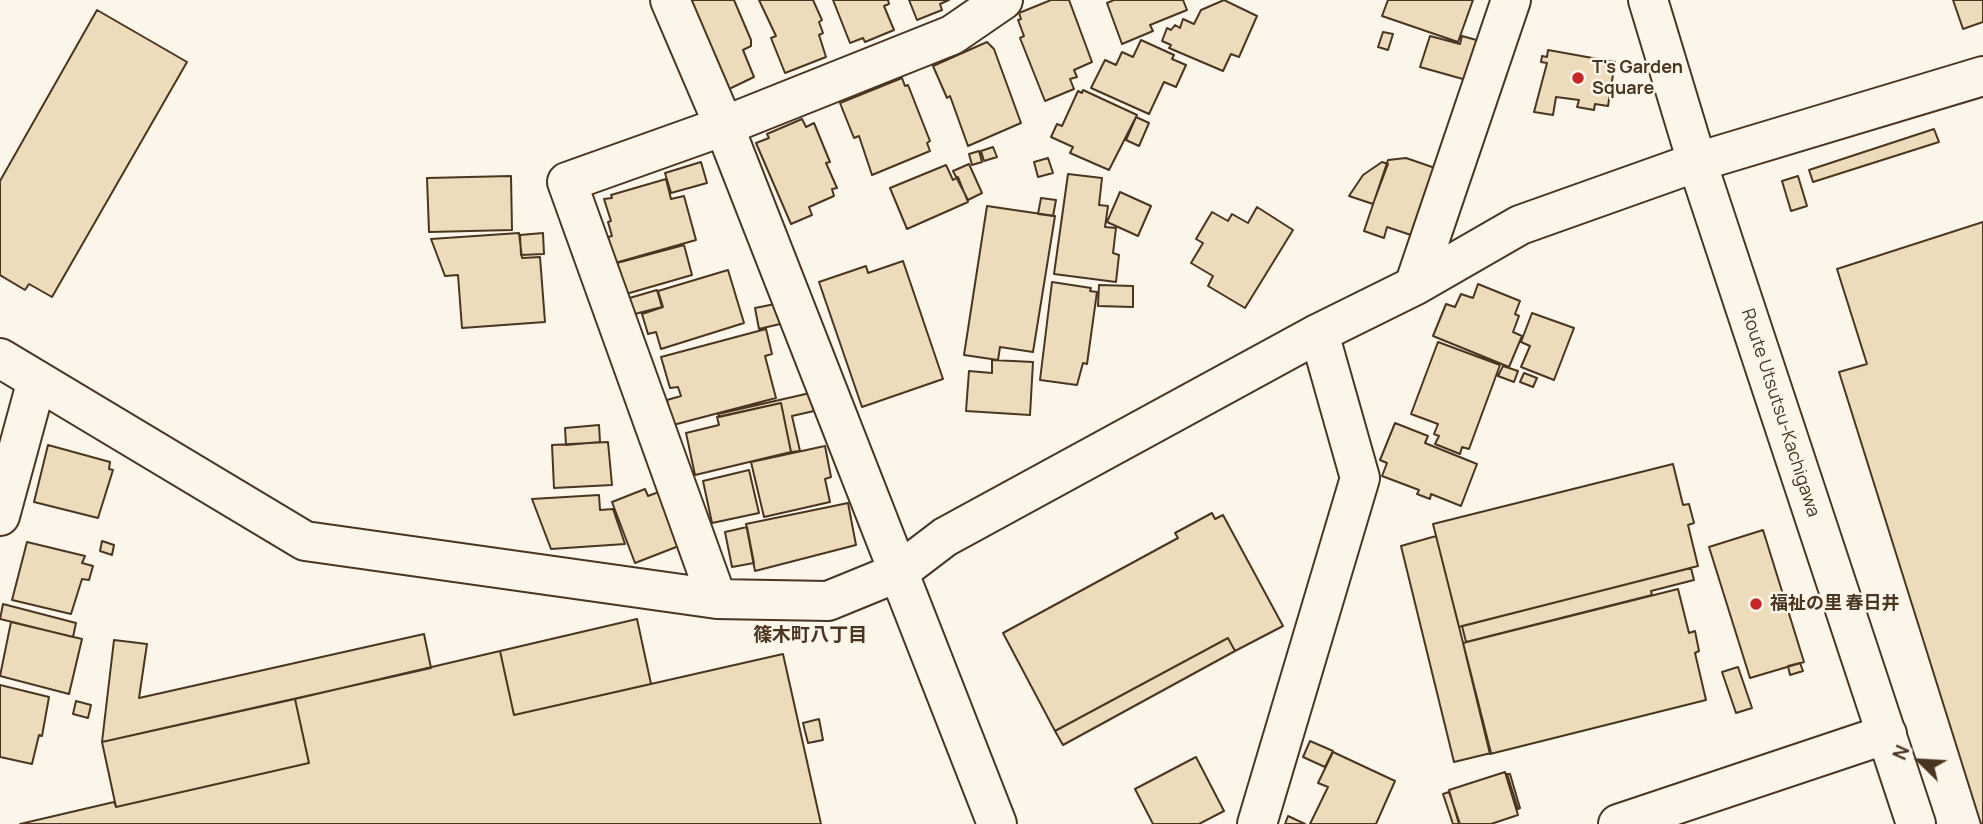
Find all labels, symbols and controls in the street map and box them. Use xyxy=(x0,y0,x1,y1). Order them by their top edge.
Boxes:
place label: T's Garden Square xyxy=(1592,57,1683,100)
marker: T's Garden Square xyxy=(1570,70,1586,86)
street label: Route Utsutsu-Kachigawa xyxy=(1736,306,1824,520)
place label: 福祉の里 春日井 xyxy=(1770,593,1900,615)
marker: 福祉の里 春日井 xyxy=(1748,596,1764,612)
district label: 篠木町八丁目 xyxy=(753,625,867,647)
north arrow xyxy=(1885,726,1955,796)
text: N xyxy=(1886,741,1915,764)

